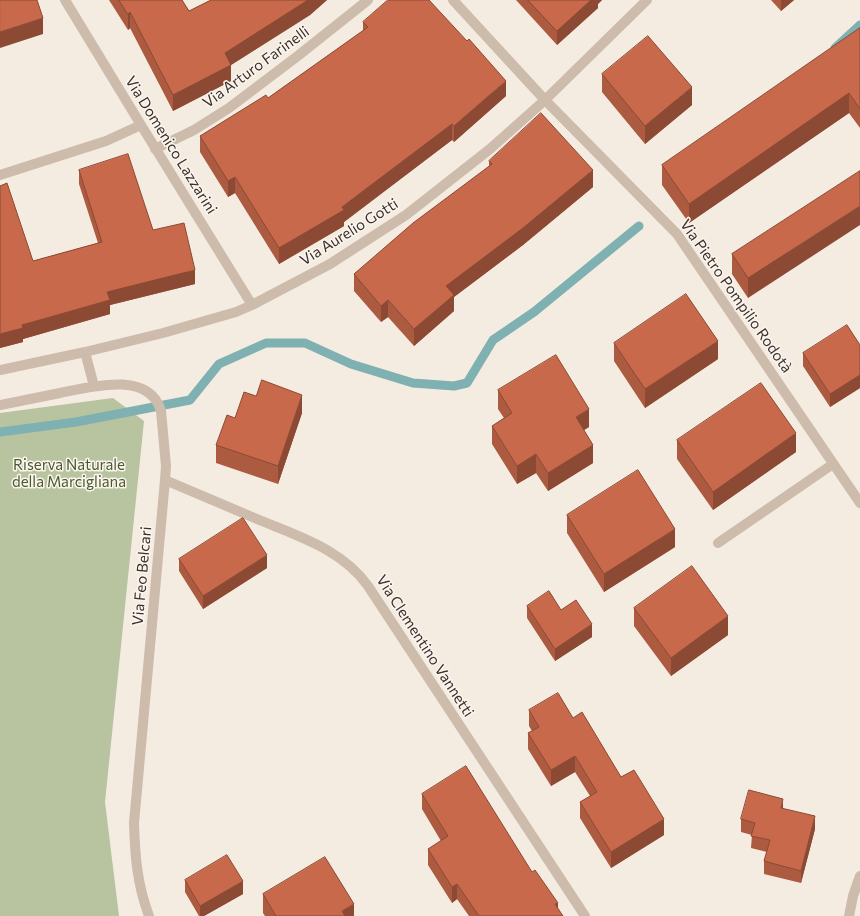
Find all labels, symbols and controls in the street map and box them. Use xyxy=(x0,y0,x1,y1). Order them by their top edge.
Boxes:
street label: Via Arturo Farinelli xyxy=(199,22,313,112)
street label: Via Domenico Lazzarini xyxy=(121,73,221,217)
street label: Via Aurelio Gotti xyxy=(296,195,402,269)
street label: Via Pietro Pompilio Rodotà xyxy=(676,216,796,376)
park label: Riserva Naturale della Marcigliana xyxy=(12,456,126,491)
street label: Via Feo Belcari xyxy=(129,526,155,626)
street label: Via Clementino Vannetti xyxy=(372,572,478,720)

